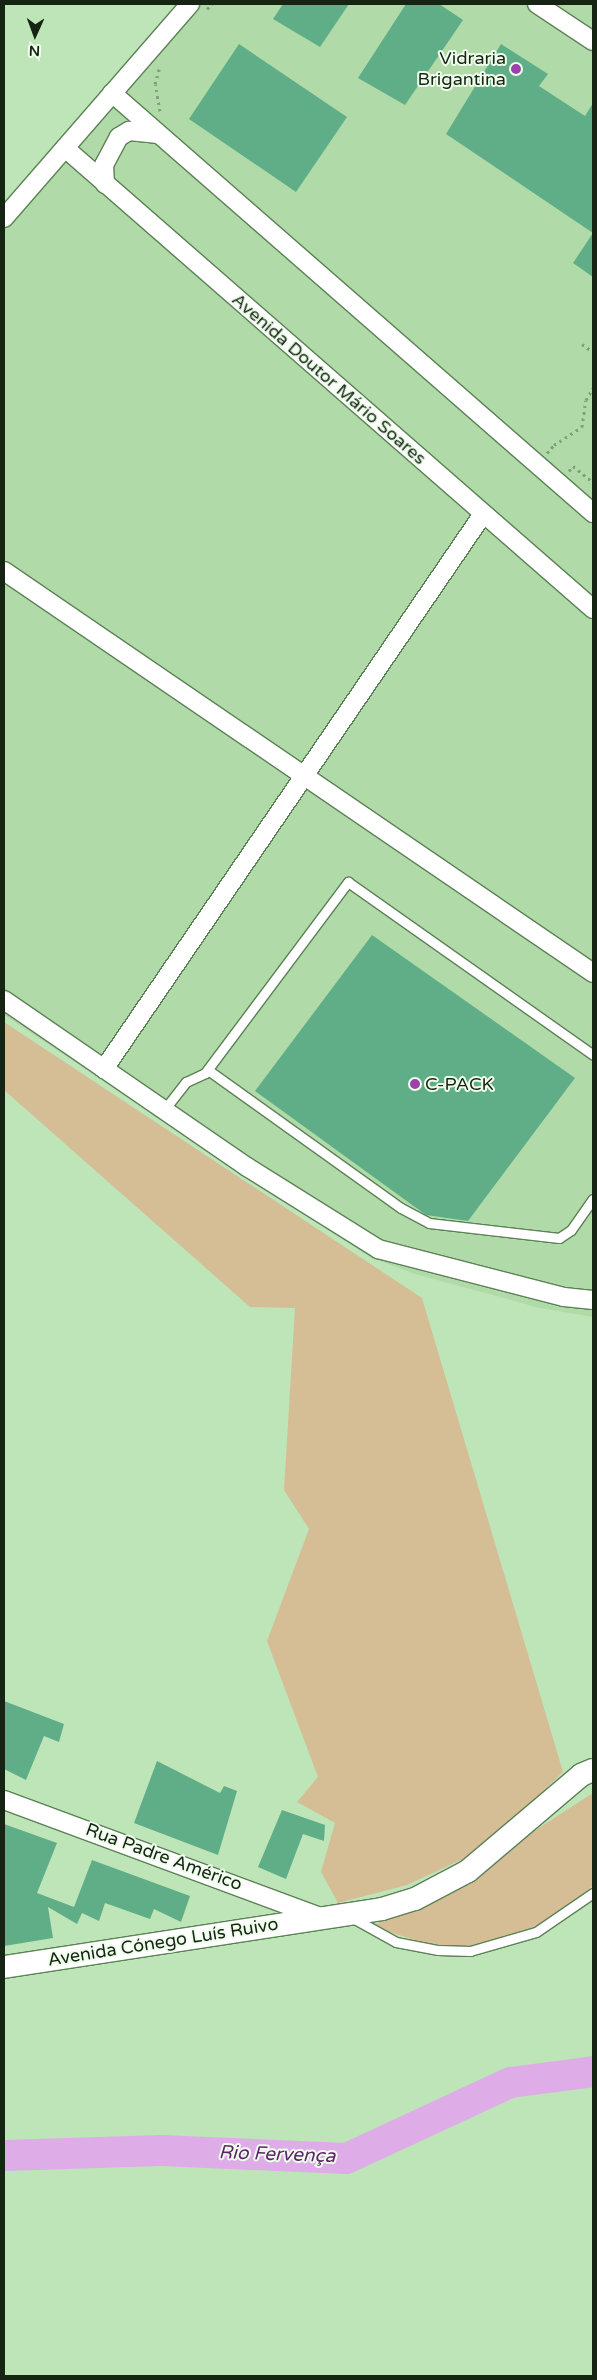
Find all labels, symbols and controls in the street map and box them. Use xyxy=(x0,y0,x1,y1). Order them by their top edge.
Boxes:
north arrow xyxy=(10,10,60,60)
text: N xyxy=(29,42,40,59)
place label: Vidraria Brigantina xyxy=(418,48,506,90)
marker: Vidraria Brigantina xyxy=(510,63,522,75)
street label: Avenida Doutor Mário Soares xyxy=(227,289,431,469)
place label: C-PACK xyxy=(425,1073,494,1095)
marker: C-PACK xyxy=(409,1078,421,1090)
street label: Rua Padre Américo xyxy=(83,1819,245,1895)
street label: Avenida Cónego Luís Ruivo xyxy=(46,1913,280,1971)
water label: Rio Fervença xyxy=(218,2142,336,2168)

